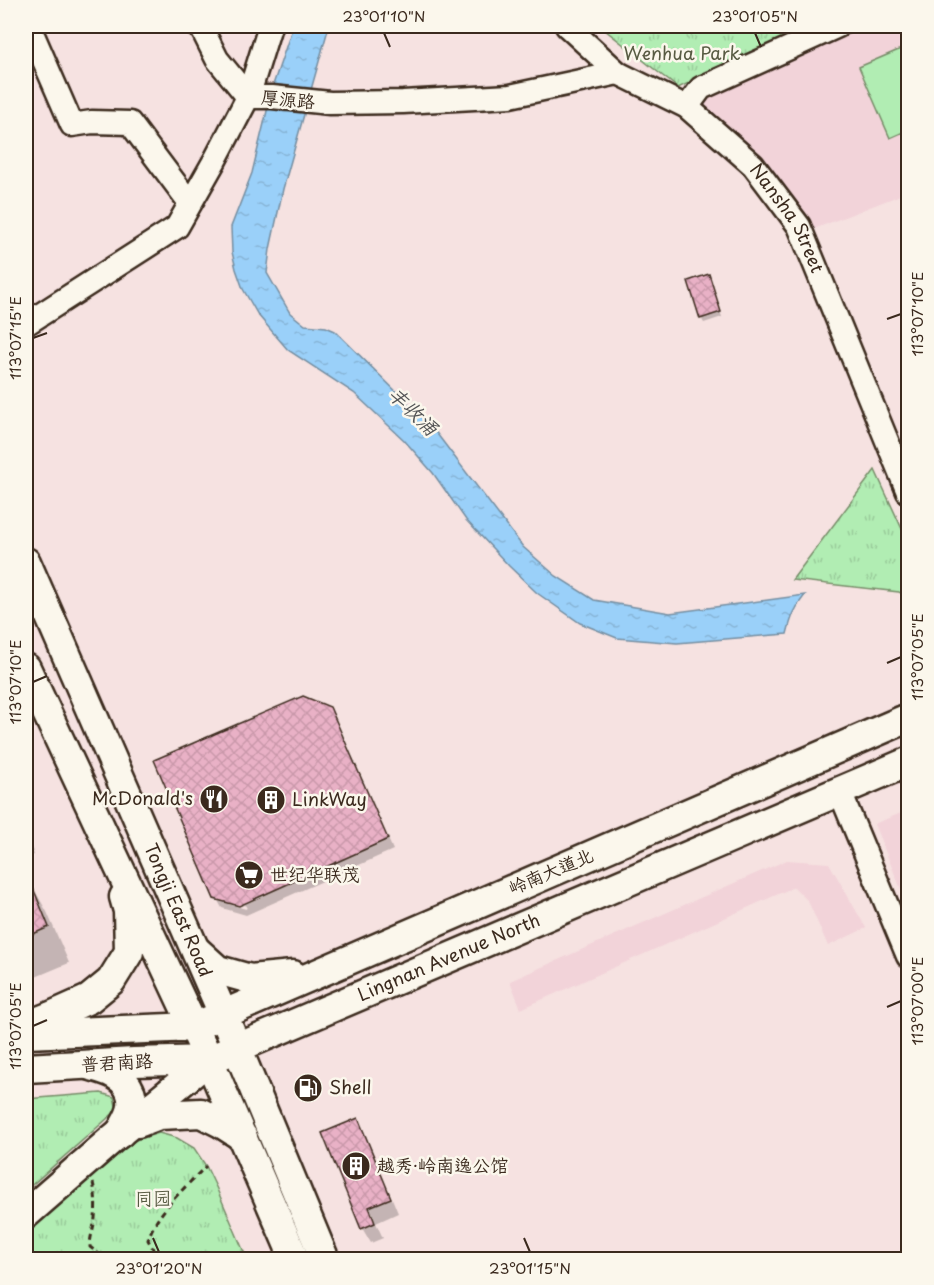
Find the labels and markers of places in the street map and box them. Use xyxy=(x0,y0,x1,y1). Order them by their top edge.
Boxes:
restaurant icon: McDonald's xyxy=(198,783,230,815)
place label: McDonald's xyxy=(92,784,193,811)
building icon: LinkWay xyxy=(255,784,287,816)
place label: LinkWay xyxy=(292,785,367,812)
supermarket icon: 世纪华联茂 xyxy=(233,859,265,891)
place label: 世纪华联茂 xyxy=(270,860,360,887)
fuel station icon: Shell xyxy=(292,1072,324,1104)
place label: Shell xyxy=(329,1073,371,1100)
building icon: 越秀·岭南逸公馆 xyxy=(340,1150,372,1182)
place label: 越秀·岭南逸公馆 xyxy=(377,1151,508,1178)

